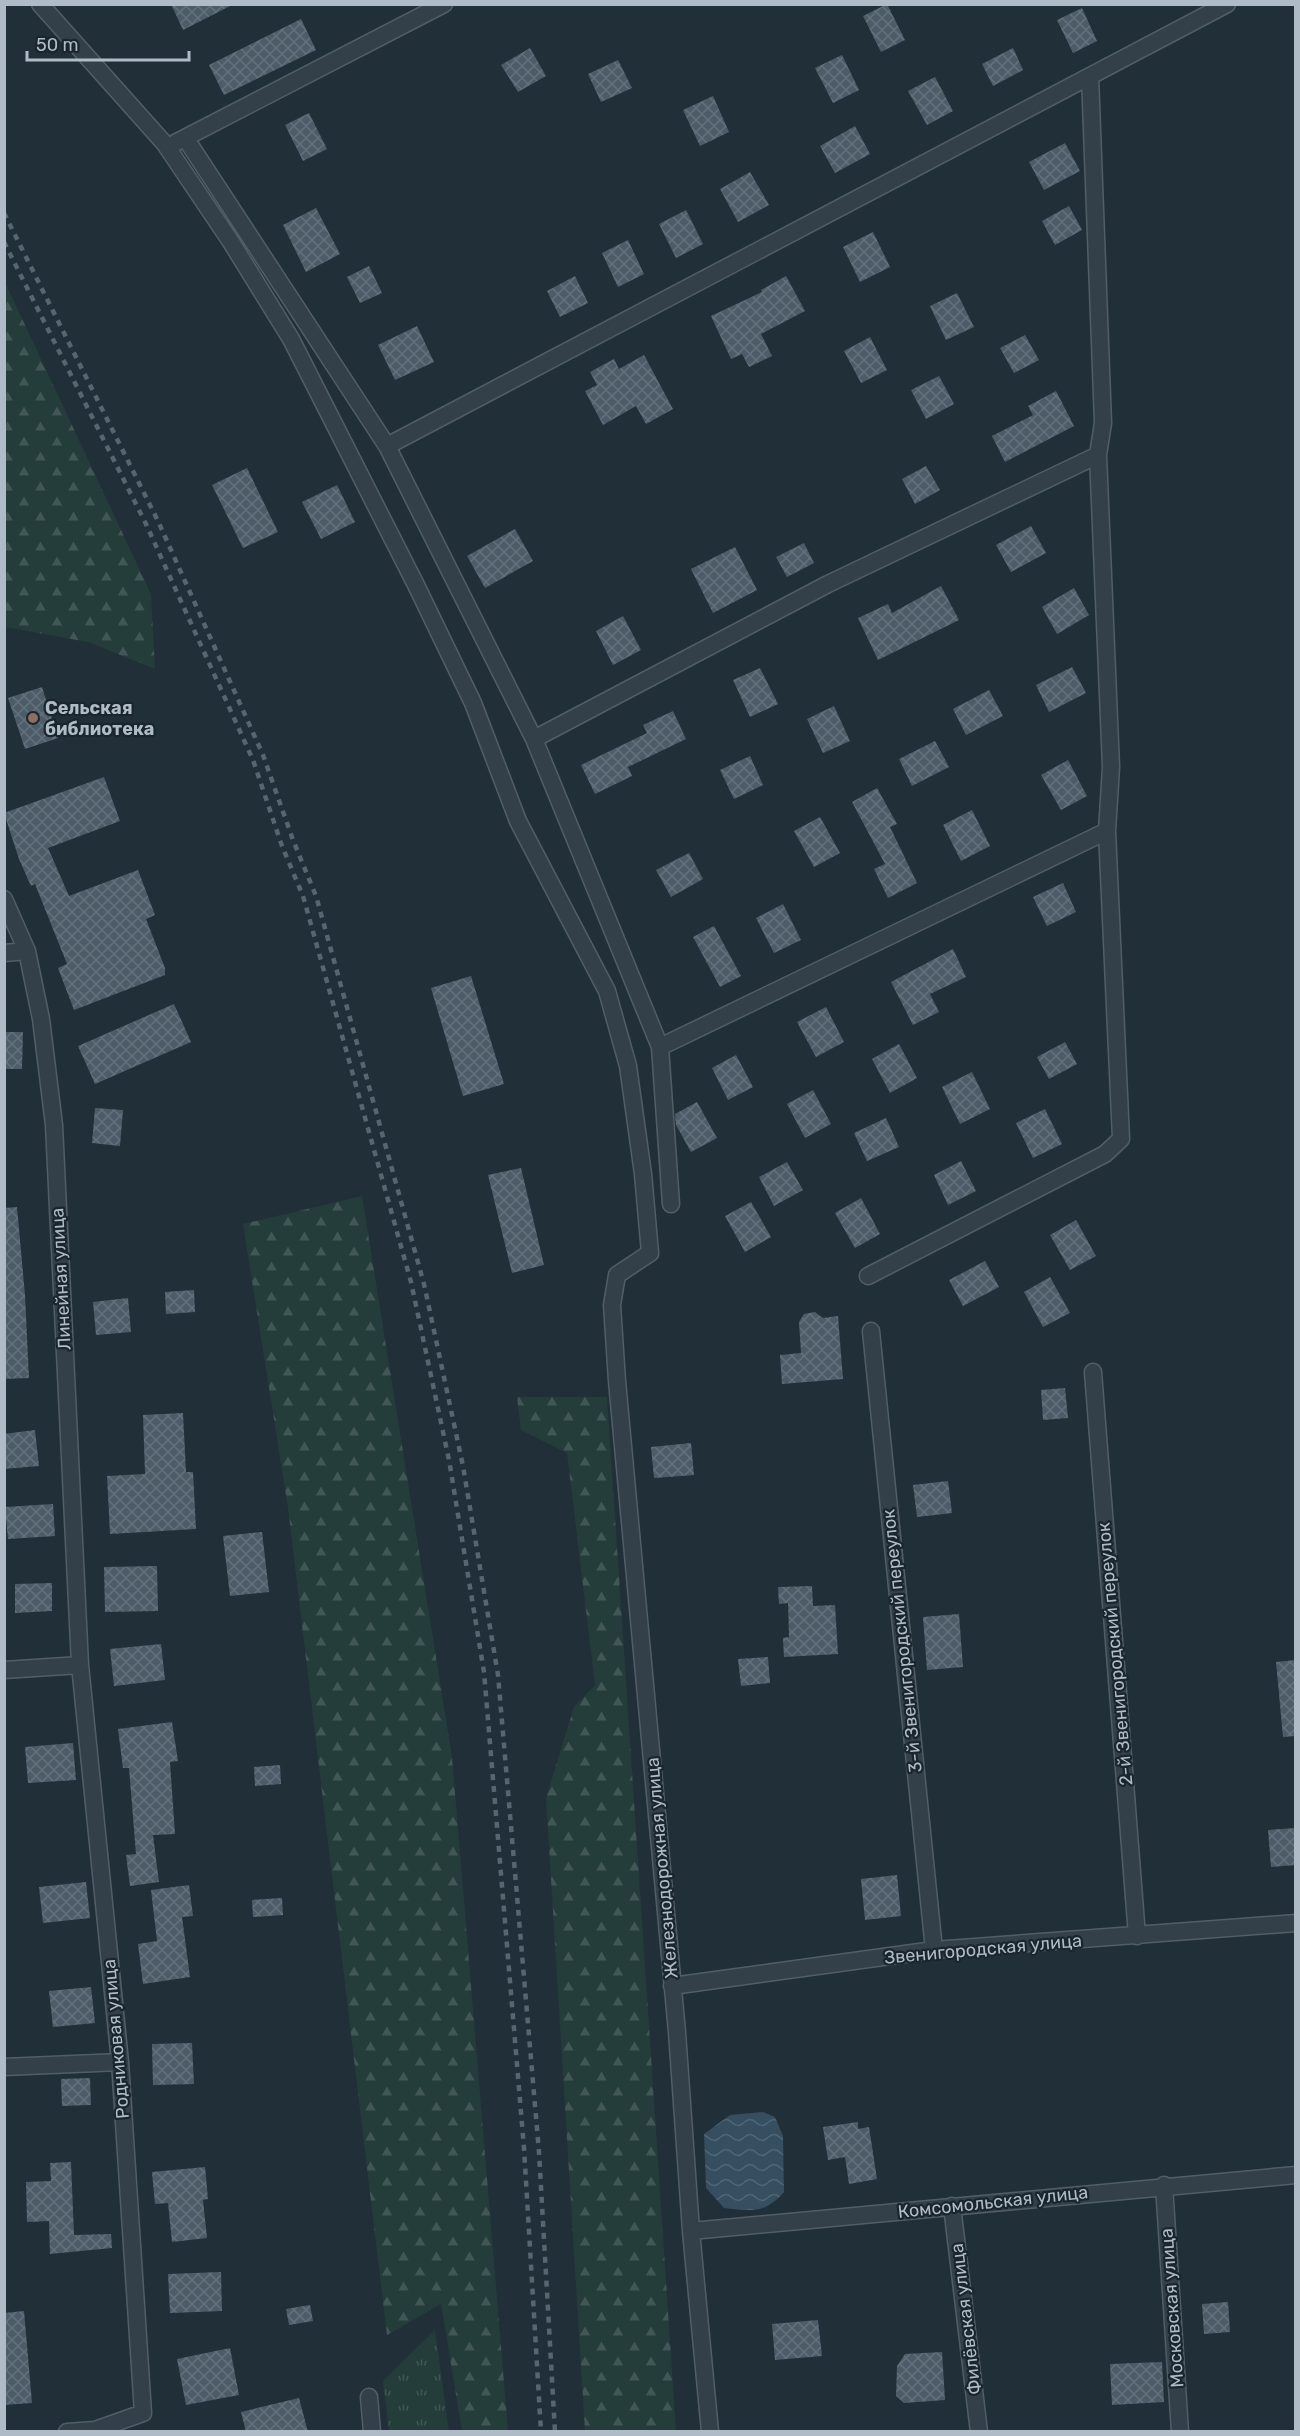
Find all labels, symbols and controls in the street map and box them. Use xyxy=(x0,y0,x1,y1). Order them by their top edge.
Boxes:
scale bar xyxy=(27,24,189,62)
text: 50 m xyxy=(36,34,79,56)
place label: Сельская библиотека xyxy=(45,697,154,740)
marker: Сельская библиотека xyxy=(26,711,40,725)
street label: Линейная улица xyxy=(46,1207,76,1351)
street label: 3-й Звенигородский переулок xyxy=(877,1508,927,1774)
street label: 2-й Звенигородский переулок xyxy=(1093,1521,1137,1786)
street label: Железнодорожная улица xyxy=(641,1756,683,1980)
street label: Звенигородская улица xyxy=(883,1929,1083,1969)
street label: Родниковая улица xyxy=(98,1958,134,2120)
street label: Комсомольская улица xyxy=(897,2181,1089,2223)
street label: Московская улица xyxy=(1155,2228,1189,2388)
street label: Филёвская улица xyxy=(946,2242,986,2396)

